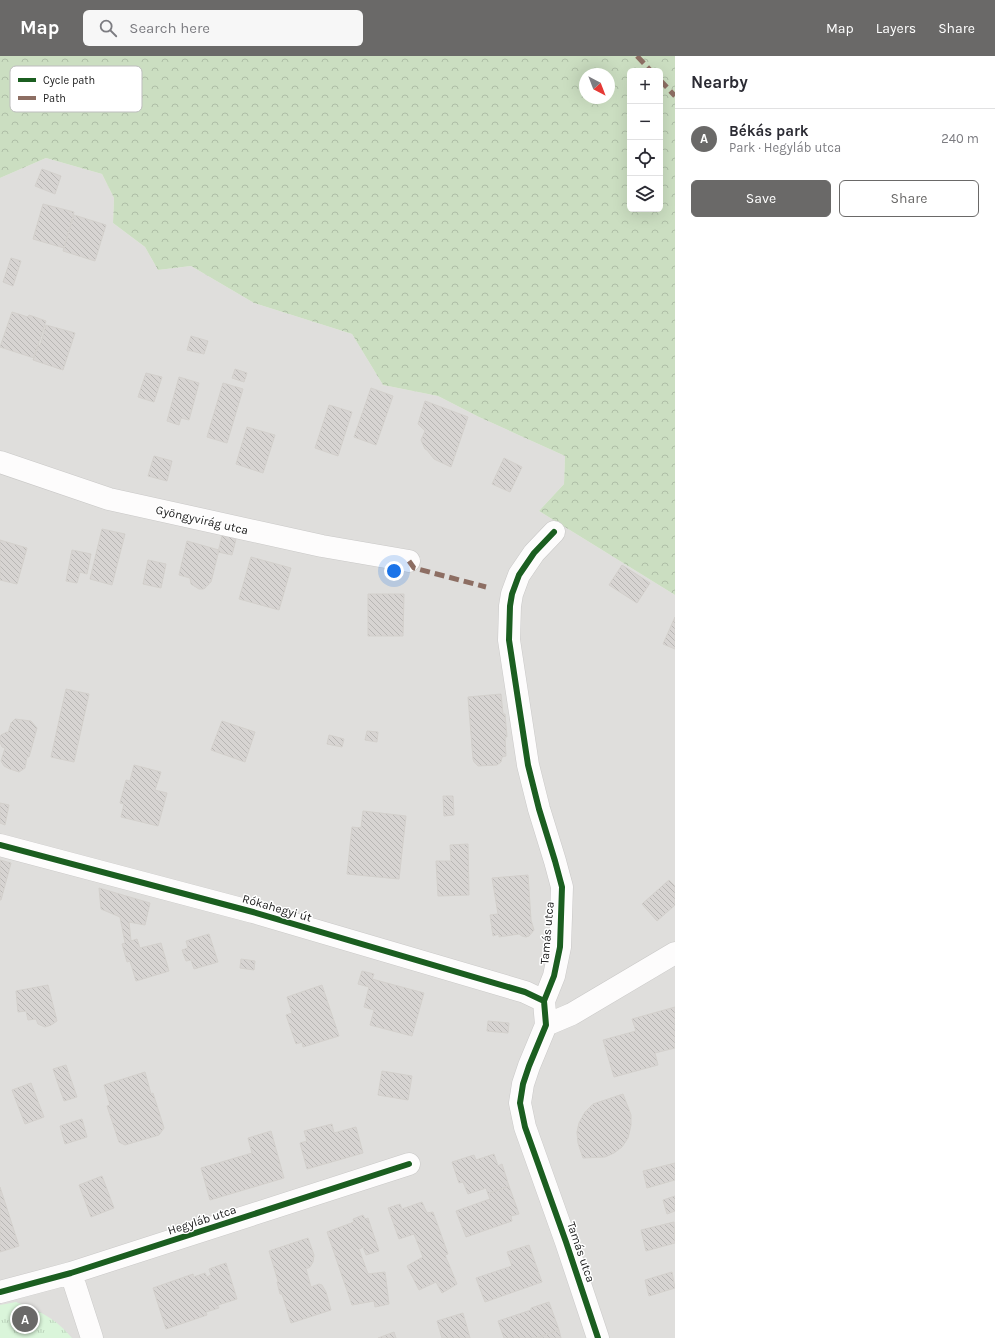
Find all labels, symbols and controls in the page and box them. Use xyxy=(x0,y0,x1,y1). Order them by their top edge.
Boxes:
search box xyxy=(83,10,363,46)
text: Map xyxy=(20,17,59,39)
icon: search xyxy=(97,17,119,39)
text: Search here xyxy=(129,19,210,37)
text: Map xyxy=(826,20,854,37)
text: Layers xyxy=(876,20,916,37)
text: Share xyxy=(938,20,975,37)
legend xyxy=(10,66,142,112)
north arrow xyxy=(579,68,615,104)
map controls xyxy=(627,68,663,212)
button: + xyxy=(627,68,663,104)
text: Nearby xyxy=(691,72,748,92)
text: Cycle path xyxy=(43,74,95,87)
text: Path xyxy=(43,92,66,105)
button: − xyxy=(627,104,663,140)
text: Békás park xyxy=(729,122,809,140)
text: A xyxy=(700,131,708,146)
text: 240 m xyxy=(941,131,979,146)
button: locate xyxy=(627,140,663,176)
text: Park · Hegyláb utca xyxy=(729,140,841,155)
button: layers xyxy=(627,176,663,212)
button: Save xyxy=(691,180,831,217)
button: Share xyxy=(839,180,979,217)
street label: Gyöngyvirág utca xyxy=(154,503,250,537)
your location xyxy=(384,561,404,581)
street label: Rókahegyi út xyxy=(241,891,314,925)
street label: Tamás utca xyxy=(537,901,557,965)
street label: Hegyláb utca xyxy=(166,1202,238,1238)
street label: Tamás utca xyxy=(564,1220,598,1284)
pin: A xyxy=(12,1304,38,1334)

